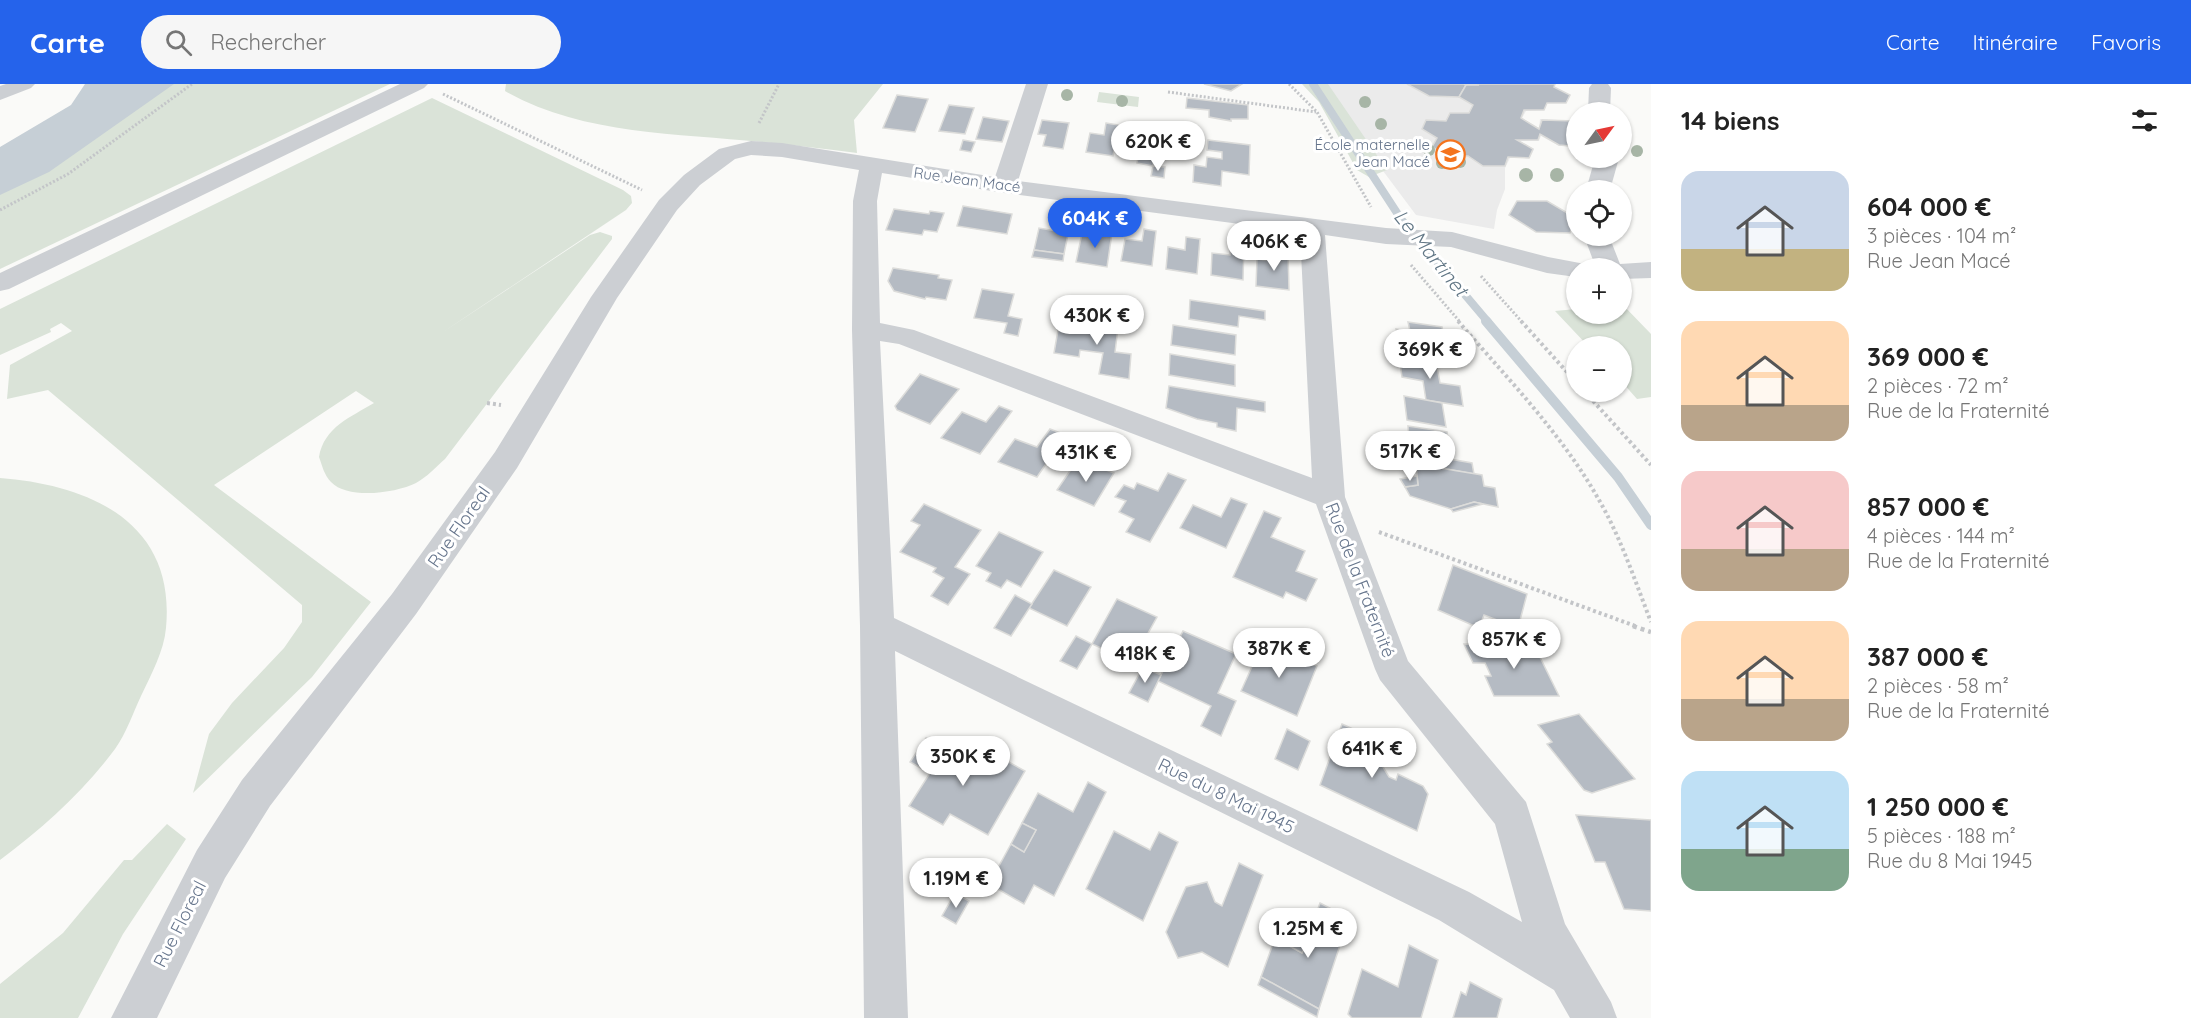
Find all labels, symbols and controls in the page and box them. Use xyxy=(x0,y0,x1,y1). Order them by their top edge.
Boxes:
search box xyxy=(141,15,561,69)
text: Carte xyxy=(30,25,105,60)
icon: search xyxy=(162,26,195,59)
text: Rechercher xyxy=(210,28,326,56)
text: Carte xyxy=(1886,29,1940,55)
text: Itinéraire xyxy=(1973,29,2058,55)
text: Favoris xyxy=(2091,29,2161,55)
north arrow xyxy=(1566,102,1632,168)
map controls xyxy=(1566,102,1632,402)
text: 14 biens xyxy=(1681,104,1780,137)
icon: filters xyxy=(2128,104,2161,137)
pin: 620K € xyxy=(1109,121,1207,172)
text: 620K € xyxy=(1125,128,1191,153)
place label: École maternelle Jean Macé xyxy=(1314,135,1430,171)
school or university icon: École maternelle Jean Macé xyxy=(1435,138,1467,170)
street label: Rue Jean Macé xyxy=(912,163,1022,196)
button: locate xyxy=(1566,180,1632,246)
text: 604 000 € xyxy=(1867,190,1991,223)
icon: home xyxy=(1729,195,1801,267)
pin: 604K € xyxy=(1046,198,1144,249)
water label: Le Martinet xyxy=(1389,204,1475,303)
text: 604K € xyxy=(1062,205,1128,230)
pin: 406K € xyxy=(1225,221,1323,272)
text: 3 pièces · 104 m² xyxy=(1867,223,2016,248)
text: 406K € xyxy=(1241,228,1307,253)
text: Rue Jean Macé xyxy=(1867,248,2011,273)
button: + xyxy=(1566,258,1632,324)
pin: 430K € xyxy=(1048,295,1146,346)
text: 430K € xyxy=(1064,302,1130,327)
pin: 369K € xyxy=(1381,329,1479,380)
text: 369K € xyxy=(1398,336,1462,361)
button: − xyxy=(1566,336,1632,402)
text: 369 000 € xyxy=(1867,340,1989,373)
icon: home xyxy=(1729,345,1801,417)
text: 2 pièces · 72 m² xyxy=(1867,373,2008,398)
text: Rue de la Fraternité xyxy=(1867,398,2050,423)
pin: 517K € xyxy=(1361,431,1459,482)
pin: 431K € xyxy=(1037,432,1135,483)
text: 517K € xyxy=(1379,438,1441,463)
text: 431K € xyxy=(1055,439,1117,464)
street label: Rue Floreal xyxy=(422,482,495,572)
text: 857 000 € xyxy=(1867,490,1989,523)
icon: home xyxy=(1729,495,1801,567)
street label: Rue de la Fraternité xyxy=(1320,499,1401,661)
text: 4 pièces · 144 m² xyxy=(1867,523,2015,548)
text: Rue de la Fraternité xyxy=(1867,548,2050,573)
pin: 857K € xyxy=(1465,619,1563,670)
text: 857K € xyxy=(1482,626,1546,651)
pin: 387K € xyxy=(1230,628,1328,679)
pin: 418K € xyxy=(1096,633,1194,684)
text: 387K € xyxy=(1247,635,1311,660)
text: 418K € xyxy=(1114,640,1176,665)
text: 387 000 € xyxy=(1867,640,1988,673)
icon: home xyxy=(1729,645,1801,717)
text: 2 pièces · 58 m² xyxy=(1867,673,2009,698)
text: Rue de la Fraternité xyxy=(1867,698,2050,723)
pin: 641K € xyxy=(1323,728,1421,779)
text: 641K € xyxy=(1341,735,1403,760)
pin: 350K € xyxy=(914,736,1012,787)
text: 350K € xyxy=(930,743,996,768)
street label: Rue du 8 Mai 1945 xyxy=(1154,753,1298,839)
text: 1 250 000 € xyxy=(1867,790,2009,823)
icon: home xyxy=(1729,795,1801,867)
text: 5 pièces · 188 m² xyxy=(1867,823,2016,848)
text: Rue du 8 Mai 1945 xyxy=(1867,848,2032,873)
pin: 1.19M € xyxy=(901,858,1011,909)
text: 1.19M € xyxy=(923,865,989,890)
street label: Rue Floreal xyxy=(148,877,211,971)
pin: 1.25M € xyxy=(1253,908,1363,959)
text: 1.25M € xyxy=(1273,915,1343,940)

